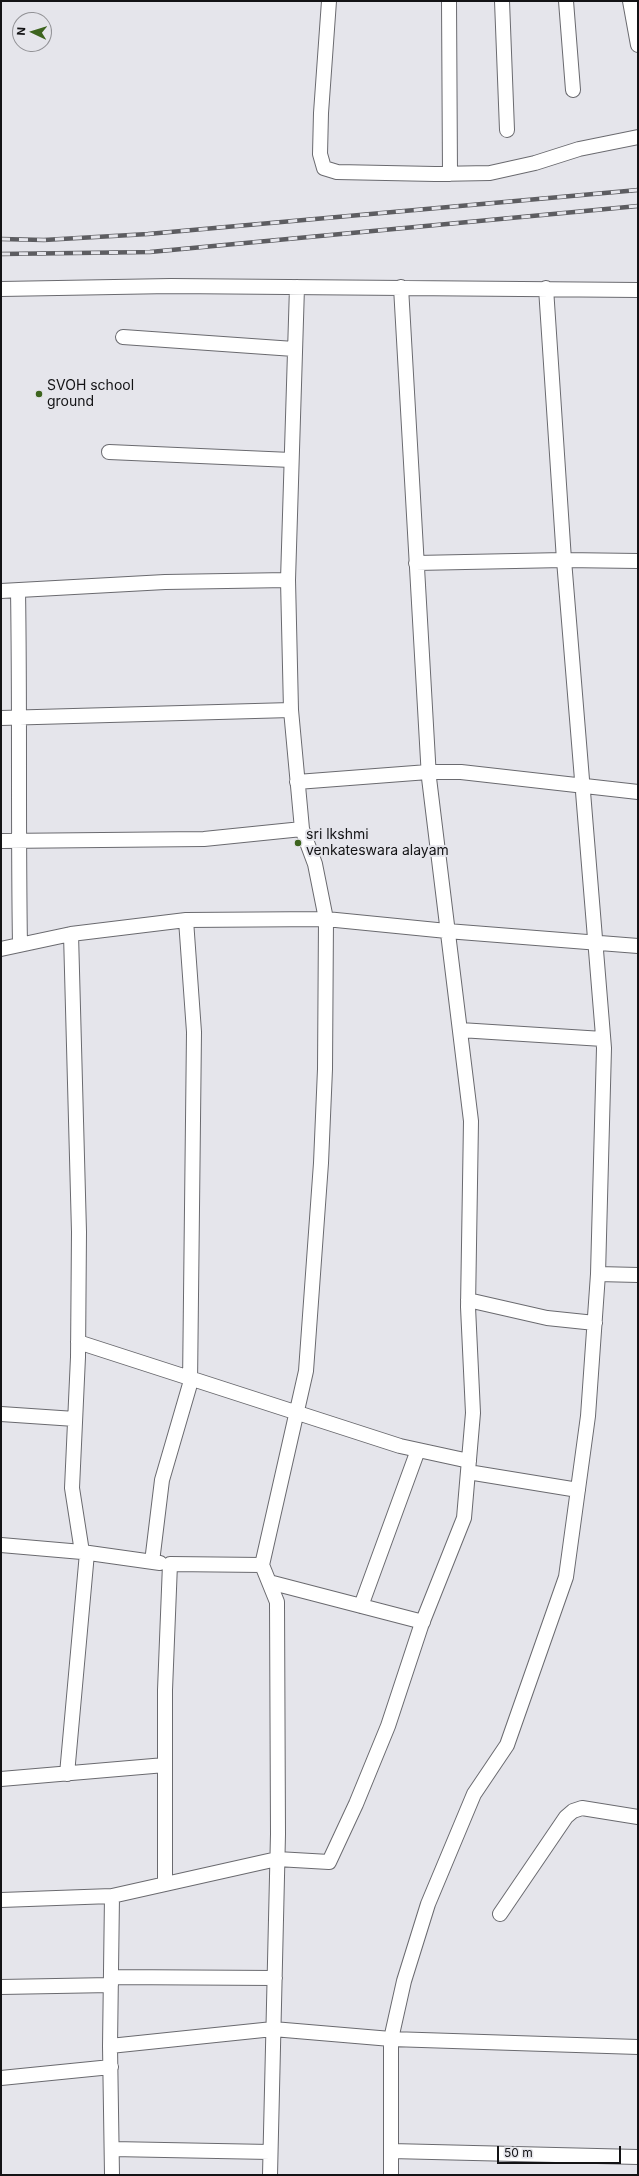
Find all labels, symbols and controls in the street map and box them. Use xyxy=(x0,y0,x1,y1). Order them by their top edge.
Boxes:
north arrow xyxy=(12,12,52,52)
text: N xyxy=(14,27,28,36)
place label: SVOH school ground xyxy=(47,378,134,410)
marker: SVOH school ground xyxy=(34,389,44,399)
place label: sri lkshmi venkateswara alayam xyxy=(306,827,449,860)
marker: sri lkshmi venkateswara alayam xyxy=(293,838,303,848)
scale bar xyxy=(499,2138,623,2164)
text: 50 m xyxy=(504,2145,533,2160)

